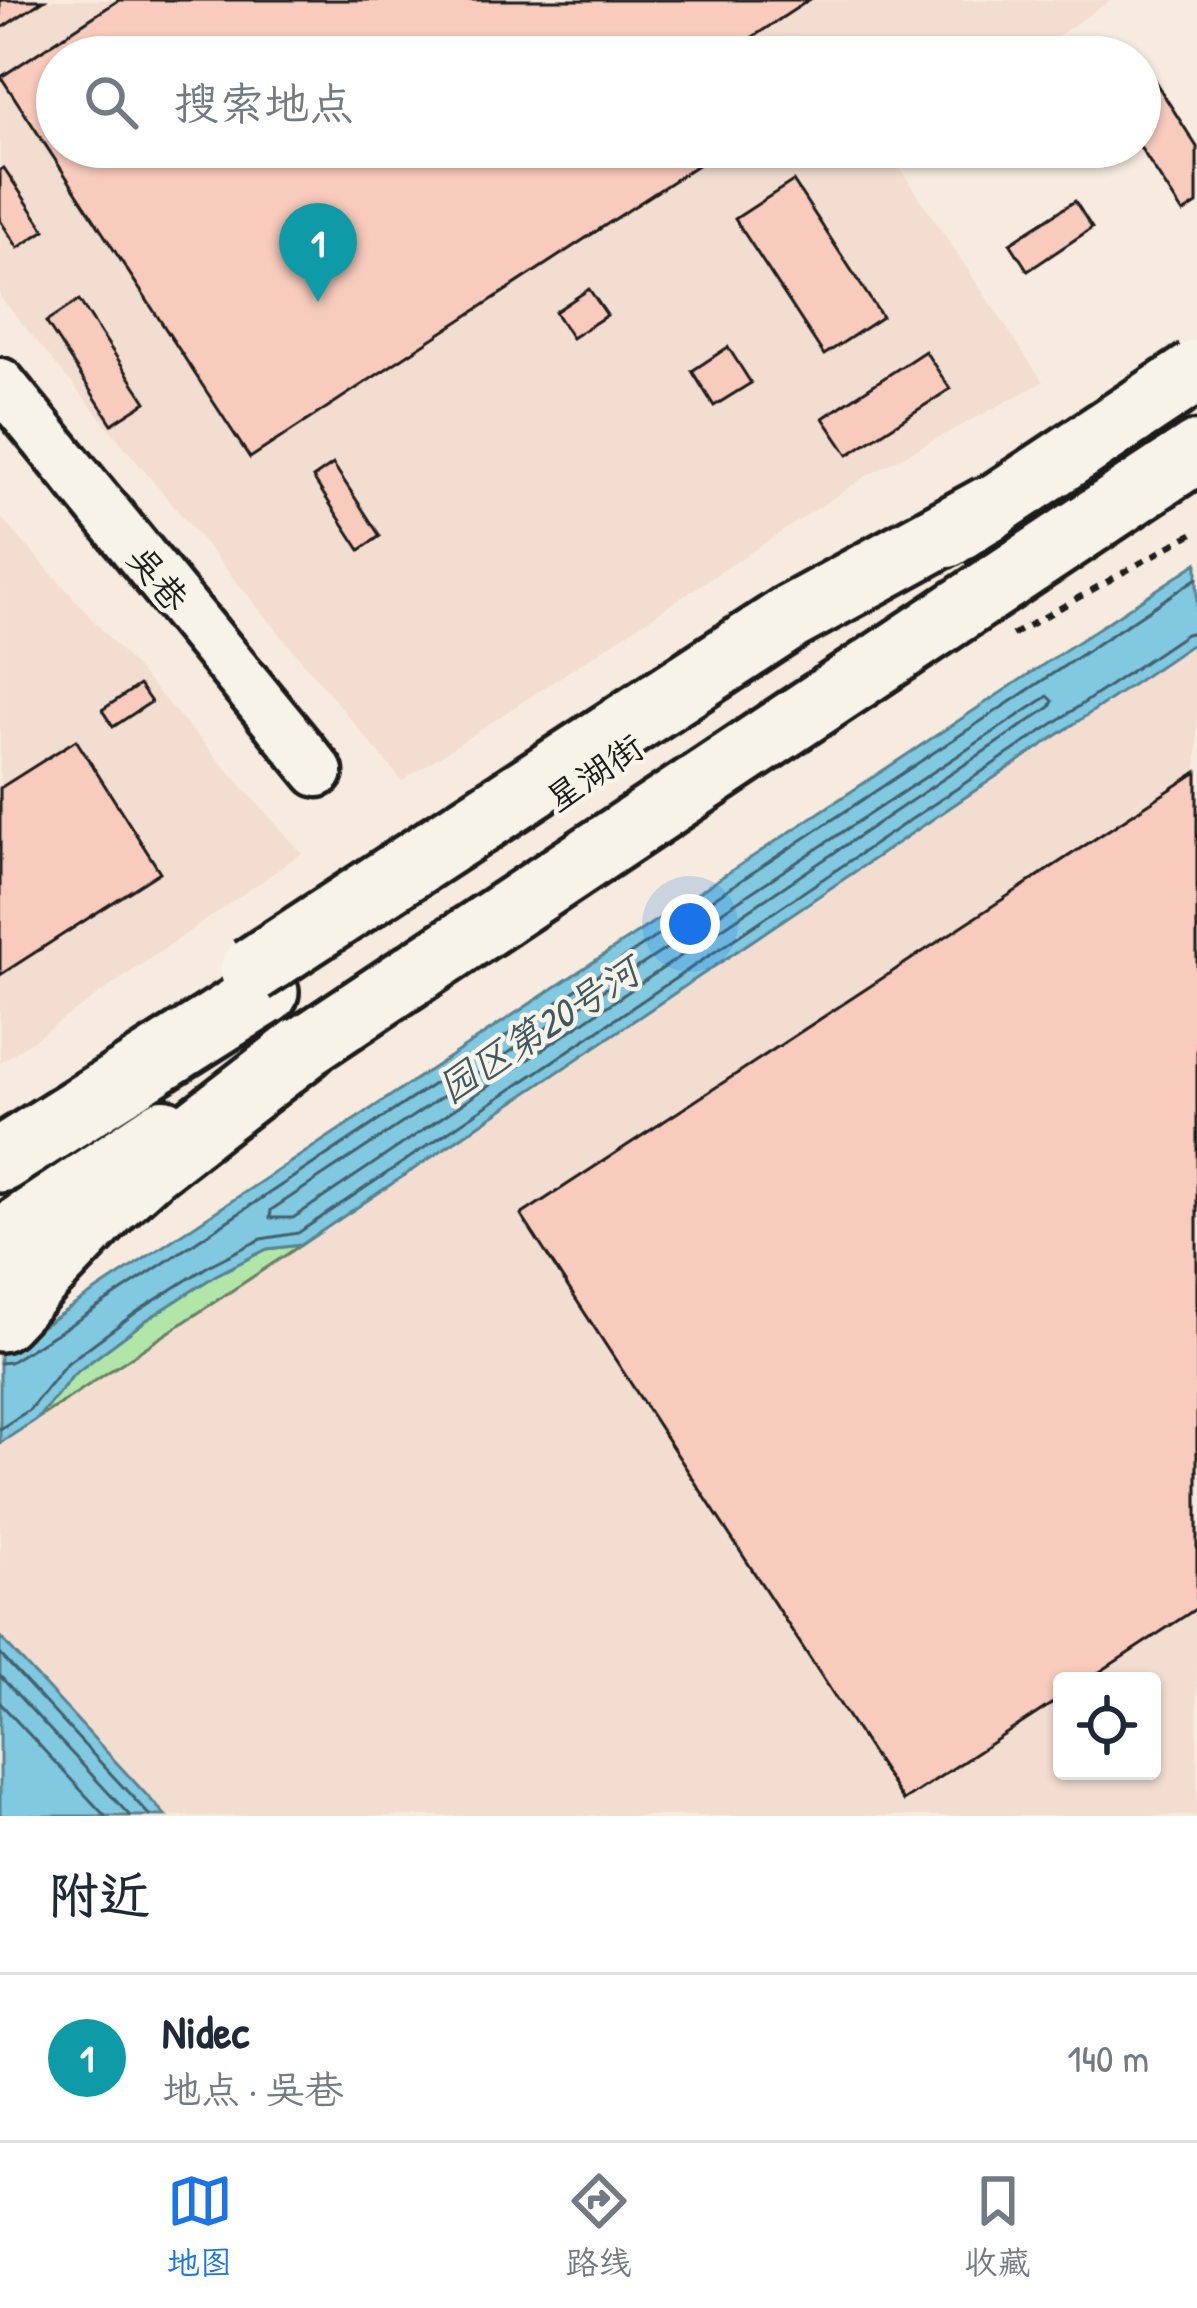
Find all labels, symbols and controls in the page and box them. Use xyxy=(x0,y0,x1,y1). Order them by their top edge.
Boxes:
search box xyxy=(36,36,1161,168)
icon: search xyxy=(78,69,144,135)
text: 搜索地点 xyxy=(174,72,354,133)
pin: 1 xyxy=(279,203,357,302)
street label: 吴巷 xyxy=(117,535,201,621)
street label: 星湖街 xyxy=(536,721,652,823)
your location xyxy=(660,894,720,954)
water label: 园区第20号河 xyxy=(427,941,654,1114)
map controls xyxy=(1053,1672,1161,1780)
button: locate xyxy=(1053,1672,1161,1780)
text: 附近 xyxy=(48,1860,150,1929)
text: Nidec xyxy=(162,2001,249,2062)
text: 1 xyxy=(80,2031,94,2084)
text: 140 m xyxy=(1067,2031,1149,2084)
text: 地点 · 吴巷 xyxy=(162,2062,344,2115)
tab: 地图 xyxy=(167,2168,233,2284)
tab: 路线 xyxy=(566,2168,632,2284)
tab: 收藏 xyxy=(965,2168,1031,2284)

